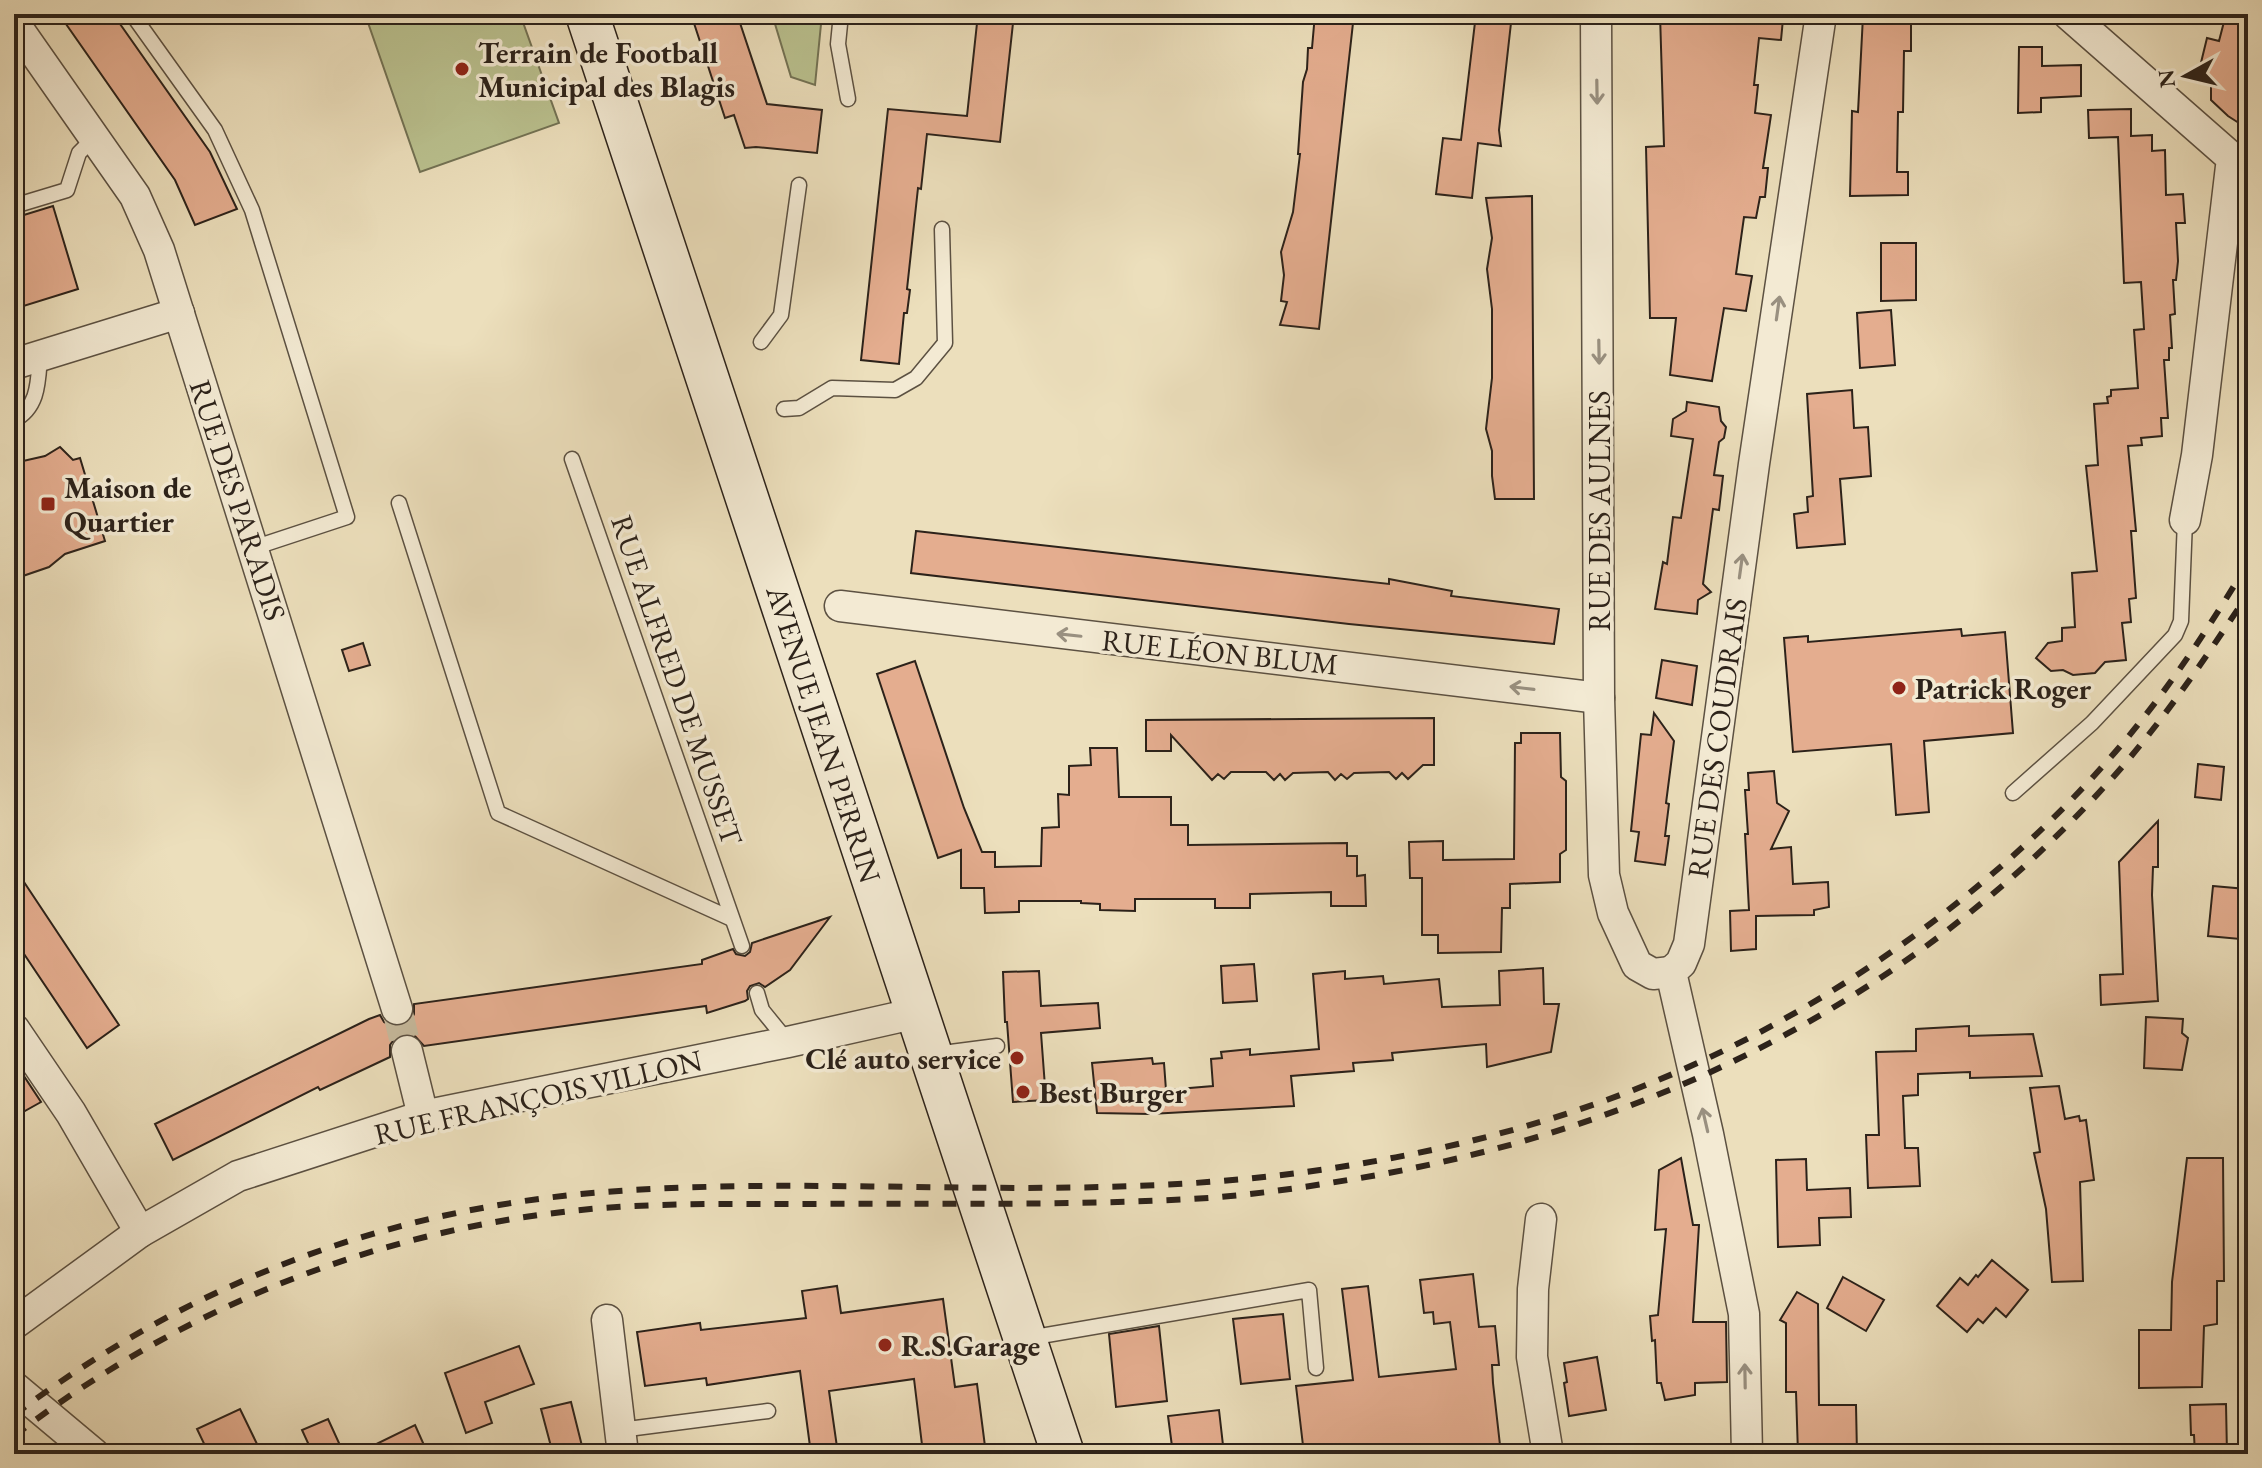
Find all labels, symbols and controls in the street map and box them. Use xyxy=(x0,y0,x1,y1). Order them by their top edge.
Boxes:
place label: Terrain de Football Municipal des Blagis xyxy=(478,33,735,106)
north arrow xyxy=(2146,36,2226,116)
marker: Terrain de Football Municipal des Blagis xyxy=(453,60,471,78)
text: N xyxy=(2151,68,2182,90)
one-way arrow xyxy=(1589,78,1605,105)
one-way arrow xyxy=(1771,296,1786,321)
one-way arrow xyxy=(1591,338,1607,365)
street label: RUE DES PARADIS xyxy=(181,375,295,625)
street label: RUE DES AULNES xyxy=(1580,391,1619,632)
place label: Maison de Quartier xyxy=(64,468,192,541)
marker: Maison de Quartier xyxy=(39,495,57,513)
street label: RUE ALFRED DE MUSSET xyxy=(602,510,752,851)
one-way arrow xyxy=(1734,554,1749,579)
street label: AVENUE JEAN PERRIN xyxy=(757,579,891,888)
street label: RUE DES COUDRAIS xyxy=(1678,595,1756,881)
street label: RUE LÉON BLUM xyxy=(1100,620,1340,684)
one-way arrow xyxy=(1056,627,1083,642)
place label: Patrick Roger xyxy=(1915,669,2092,708)
marker: Patrick Roger xyxy=(1890,679,1908,697)
one-way arrow xyxy=(1510,680,1535,695)
place label: Clé auto service xyxy=(805,1039,1001,1078)
street label: RUE FRANÇOIS VILLON xyxy=(370,1040,706,1154)
marker: Clé auto service xyxy=(1008,1049,1026,1067)
place label: Best Burger xyxy=(1039,1073,1187,1112)
marker: Best Burger xyxy=(1014,1083,1032,1101)
one-way arrow xyxy=(1697,1108,1712,1133)
place label: R.S.Garage xyxy=(901,1326,1040,1365)
marker: R.S.Garage xyxy=(876,1336,894,1354)
one-way arrow xyxy=(1738,1363,1753,1390)

